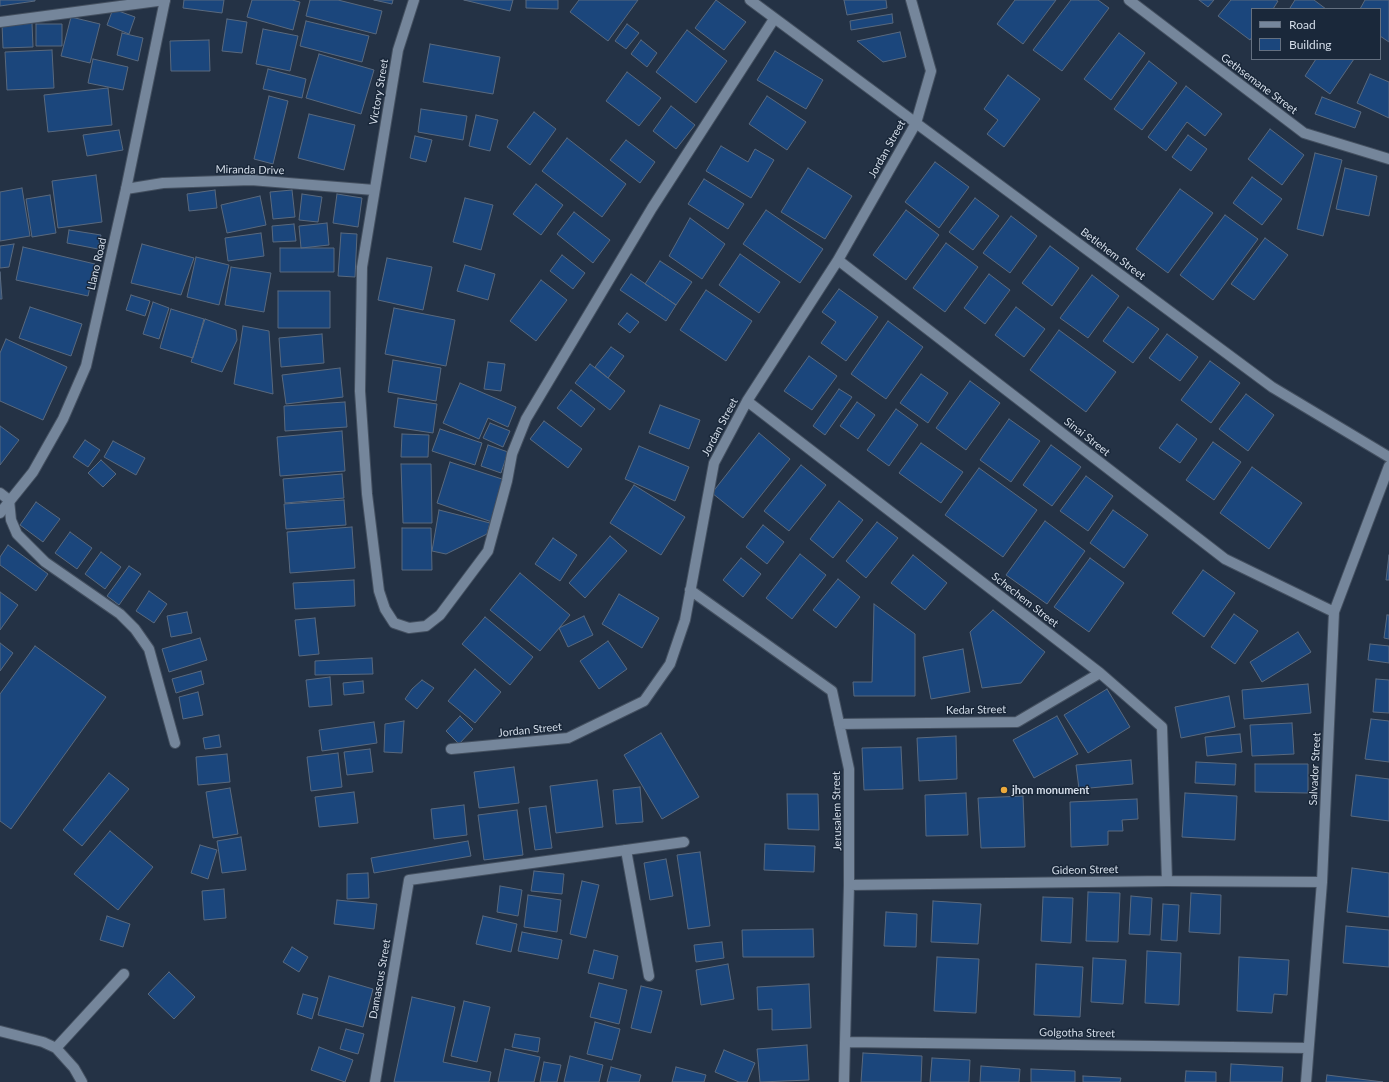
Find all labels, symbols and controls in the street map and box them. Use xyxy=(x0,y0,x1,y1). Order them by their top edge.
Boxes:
legend xyxy=(1251,8,1381,60)
text: Road xyxy=(1289,17,1316,32)
text: Building xyxy=(1289,37,1332,52)
street label: Gethsemane Street xyxy=(1218,51,1300,117)
street label: Victory Street xyxy=(367,58,391,126)
street label: Jordan Street xyxy=(866,118,908,180)
street label: Miranda Drive xyxy=(215,163,285,177)
street label: Betlehem Street xyxy=(1078,225,1148,283)
street label: Llano Road xyxy=(85,237,109,291)
street label: Jordan Street xyxy=(699,396,741,458)
street label: Sinai Street xyxy=(1061,415,1113,459)
street label: Schechem Street xyxy=(989,570,1061,630)
street label: Kedar Street xyxy=(946,703,1006,717)
street label: Jordan Street xyxy=(497,720,563,740)
street label: Salvador Street xyxy=(1306,732,1324,806)
street label: Jerusalem Street xyxy=(830,771,844,851)
place label: jhon monument xyxy=(1012,783,1089,797)
marker: jhon monument xyxy=(999,785,1009,795)
street label: Gideon Street xyxy=(1052,863,1118,877)
street label: Damascus Street xyxy=(366,938,394,1020)
street label: Golgotha Street xyxy=(1039,1026,1115,1040)

